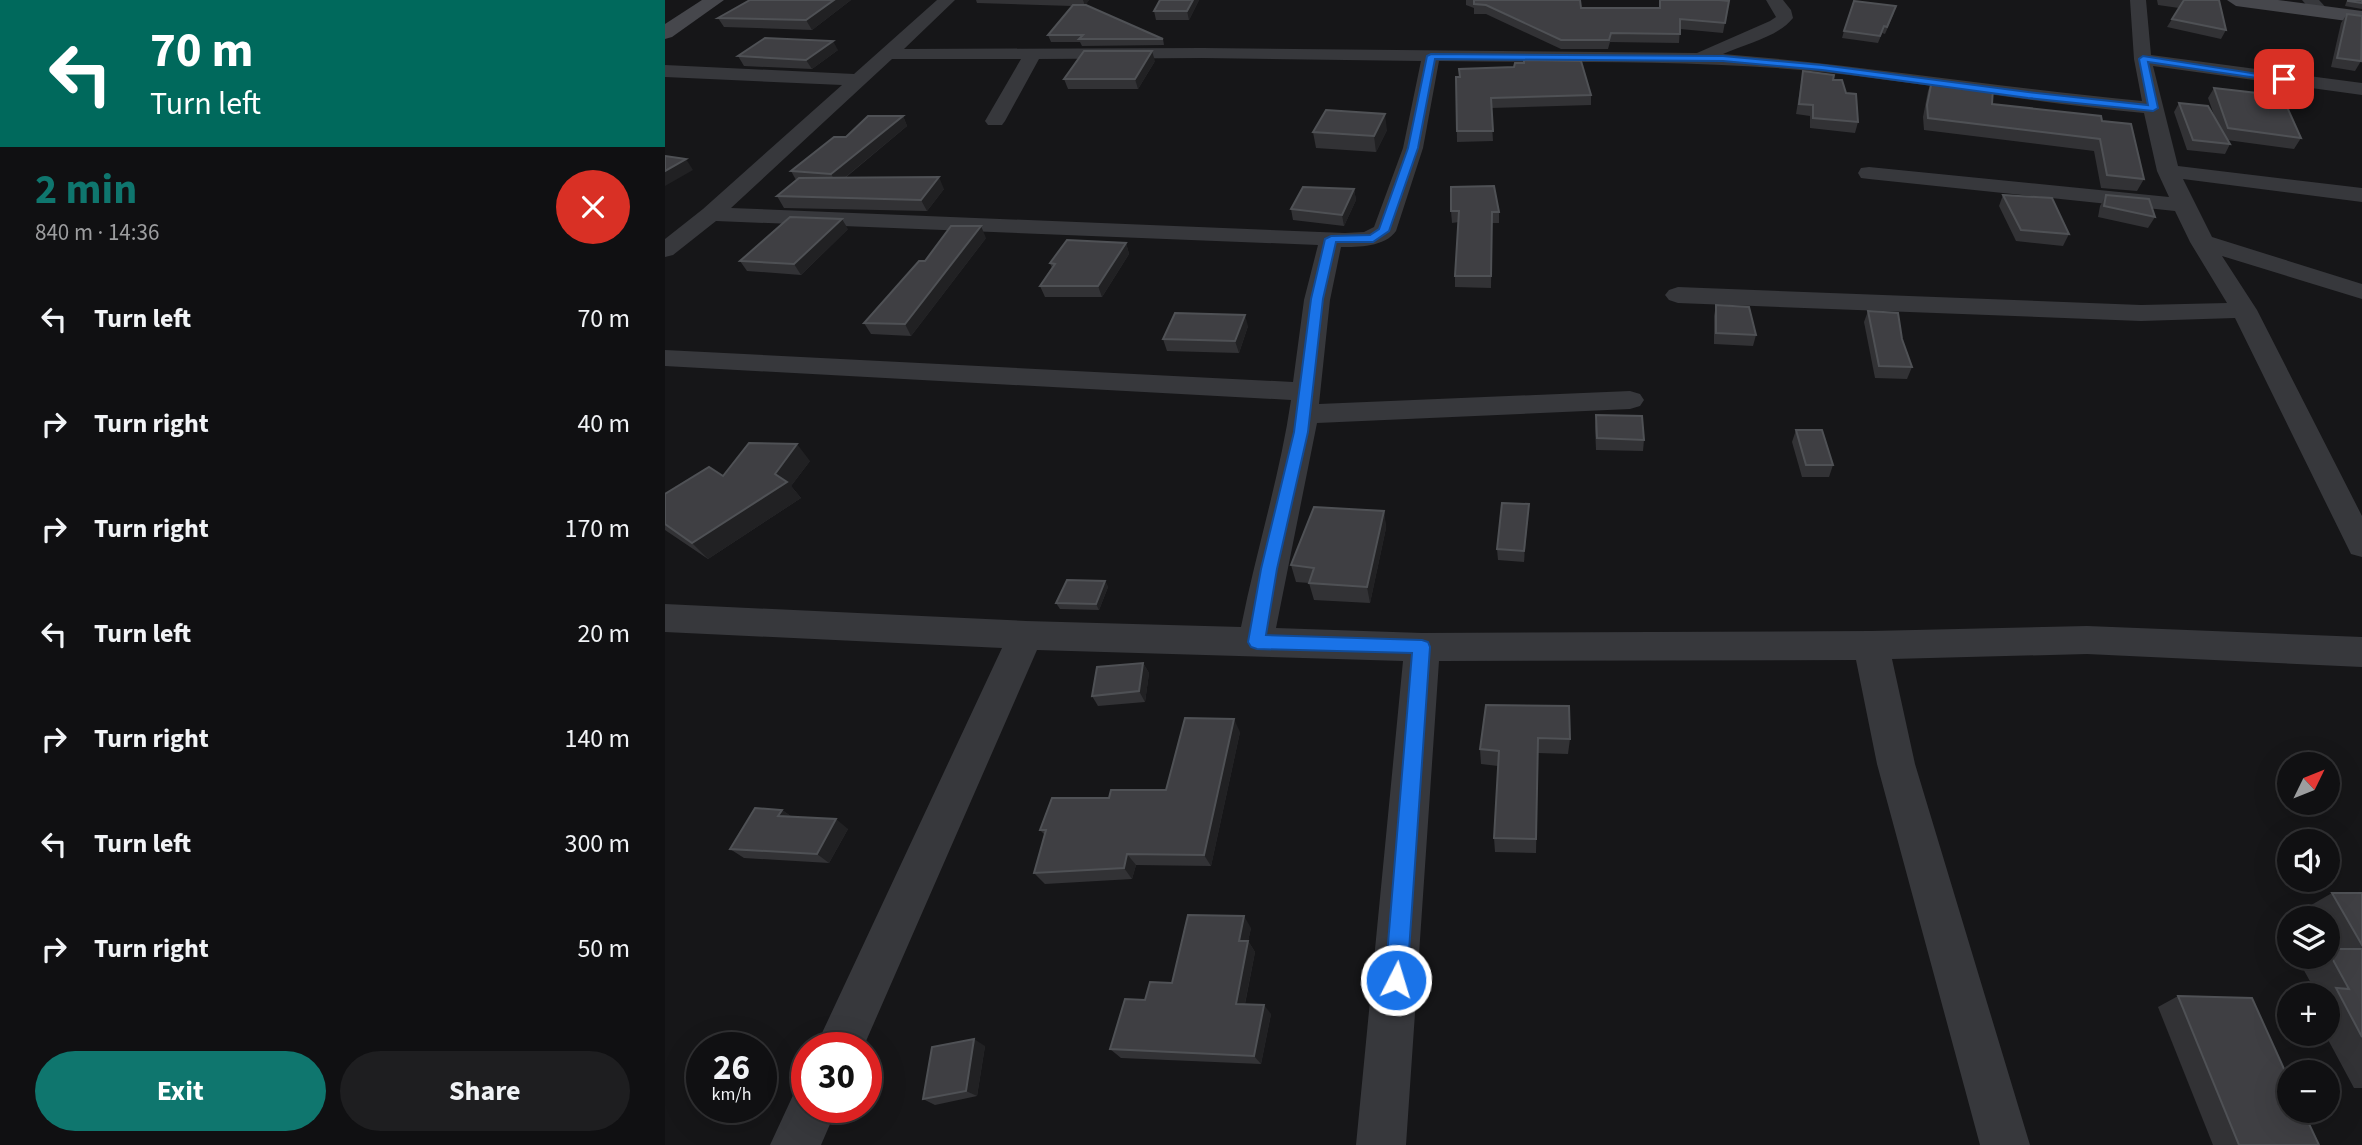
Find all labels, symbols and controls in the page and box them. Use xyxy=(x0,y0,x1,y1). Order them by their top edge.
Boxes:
text: 70 m xyxy=(150,16,254,86)
icon: left xyxy=(35,28,126,119)
pin xyxy=(2254,49,2314,109)
icon: arrive xyxy=(2265,60,2303,98)
text: Turn left xyxy=(150,81,261,127)
text: 2 min xyxy=(35,160,137,220)
button: close xyxy=(556,170,630,244)
text: 840 m · 14:36 xyxy=(35,216,159,249)
icon: left xyxy=(35,300,73,338)
text: Turn left xyxy=(94,300,191,337)
text: 70 m xyxy=(577,300,630,337)
icon: right xyxy=(35,405,73,443)
text: Turn right xyxy=(94,405,209,442)
text: 40 m xyxy=(577,405,630,442)
icon: right xyxy=(35,510,73,548)
text: Turn right xyxy=(94,510,209,547)
text: 170 m xyxy=(564,510,630,547)
icon: left xyxy=(35,615,73,653)
text: Turn left xyxy=(94,615,191,652)
text: 20 m xyxy=(577,615,630,652)
icon: right xyxy=(35,720,73,758)
text: Turn right xyxy=(94,720,209,757)
text: 140 m xyxy=(564,720,630,757)
north arrow xyxy=(2277,752,2340,816)
map controls xyxy=(2277,752,2340,1123)
icon: left xyxy=(35,825,73,863)
text: Turn left xyxy=(94,825,191,862)
text: 300 m xyxy=(564,825,630,862)
button: sound xyxy=(2277,829,2340,892)
button: layers xyxy=(2277,906,2340,969)
icon: right xyxy=(35,930,73,968)
text: Turn right xyxy=(94,930,209,967)
text: 50 m xyxy=(577,930,630,967)
position arrow xyxy=(1359,943,1433,1017)
button: + xyxy=(2277,983,2340,1046)
speed limit sign: 30 xyxy=(791,1032,882,1123)
text: 26 xyxy=(713,1043,750,1093)
button: Exit xyxy=(35,1051,326,1131)
button: Share xyxy=(340,1051,630,1131)
button: − xyxy=(2277,1060,2340,1123)
text: km/h xyxy=(712,1082,751,1107)

